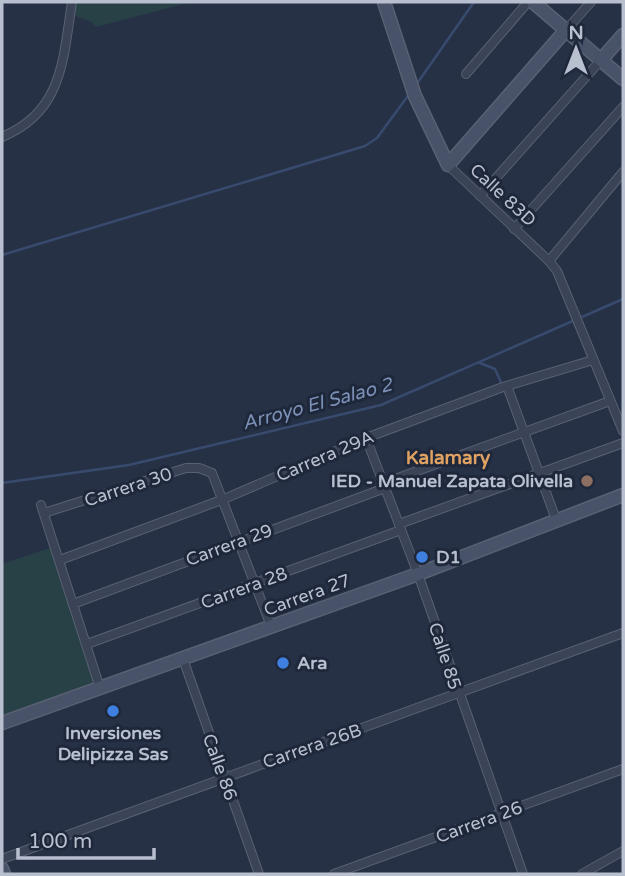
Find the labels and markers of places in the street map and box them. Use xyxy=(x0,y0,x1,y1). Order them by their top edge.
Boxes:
place label: IED - Manuel Zapata Olivella xyxy=(331,470,573,492)
marker: IED - Manuel Zapata Olivella xyxy=(579,473,595,489)
place label: D1 xyxy=(436,546,461,568)
marker: D1 xyxy=(414,549,430,565)
place label: Ara xyxy=(297,652,327,674)
marker: Ara xyxy=(275,655,291,671)
marker: Inversiones Delipizza Sas xyxy=(105,703,121,719)
place label: Inversiones Delipizza Sas xyxy=(58,722,169,765)

